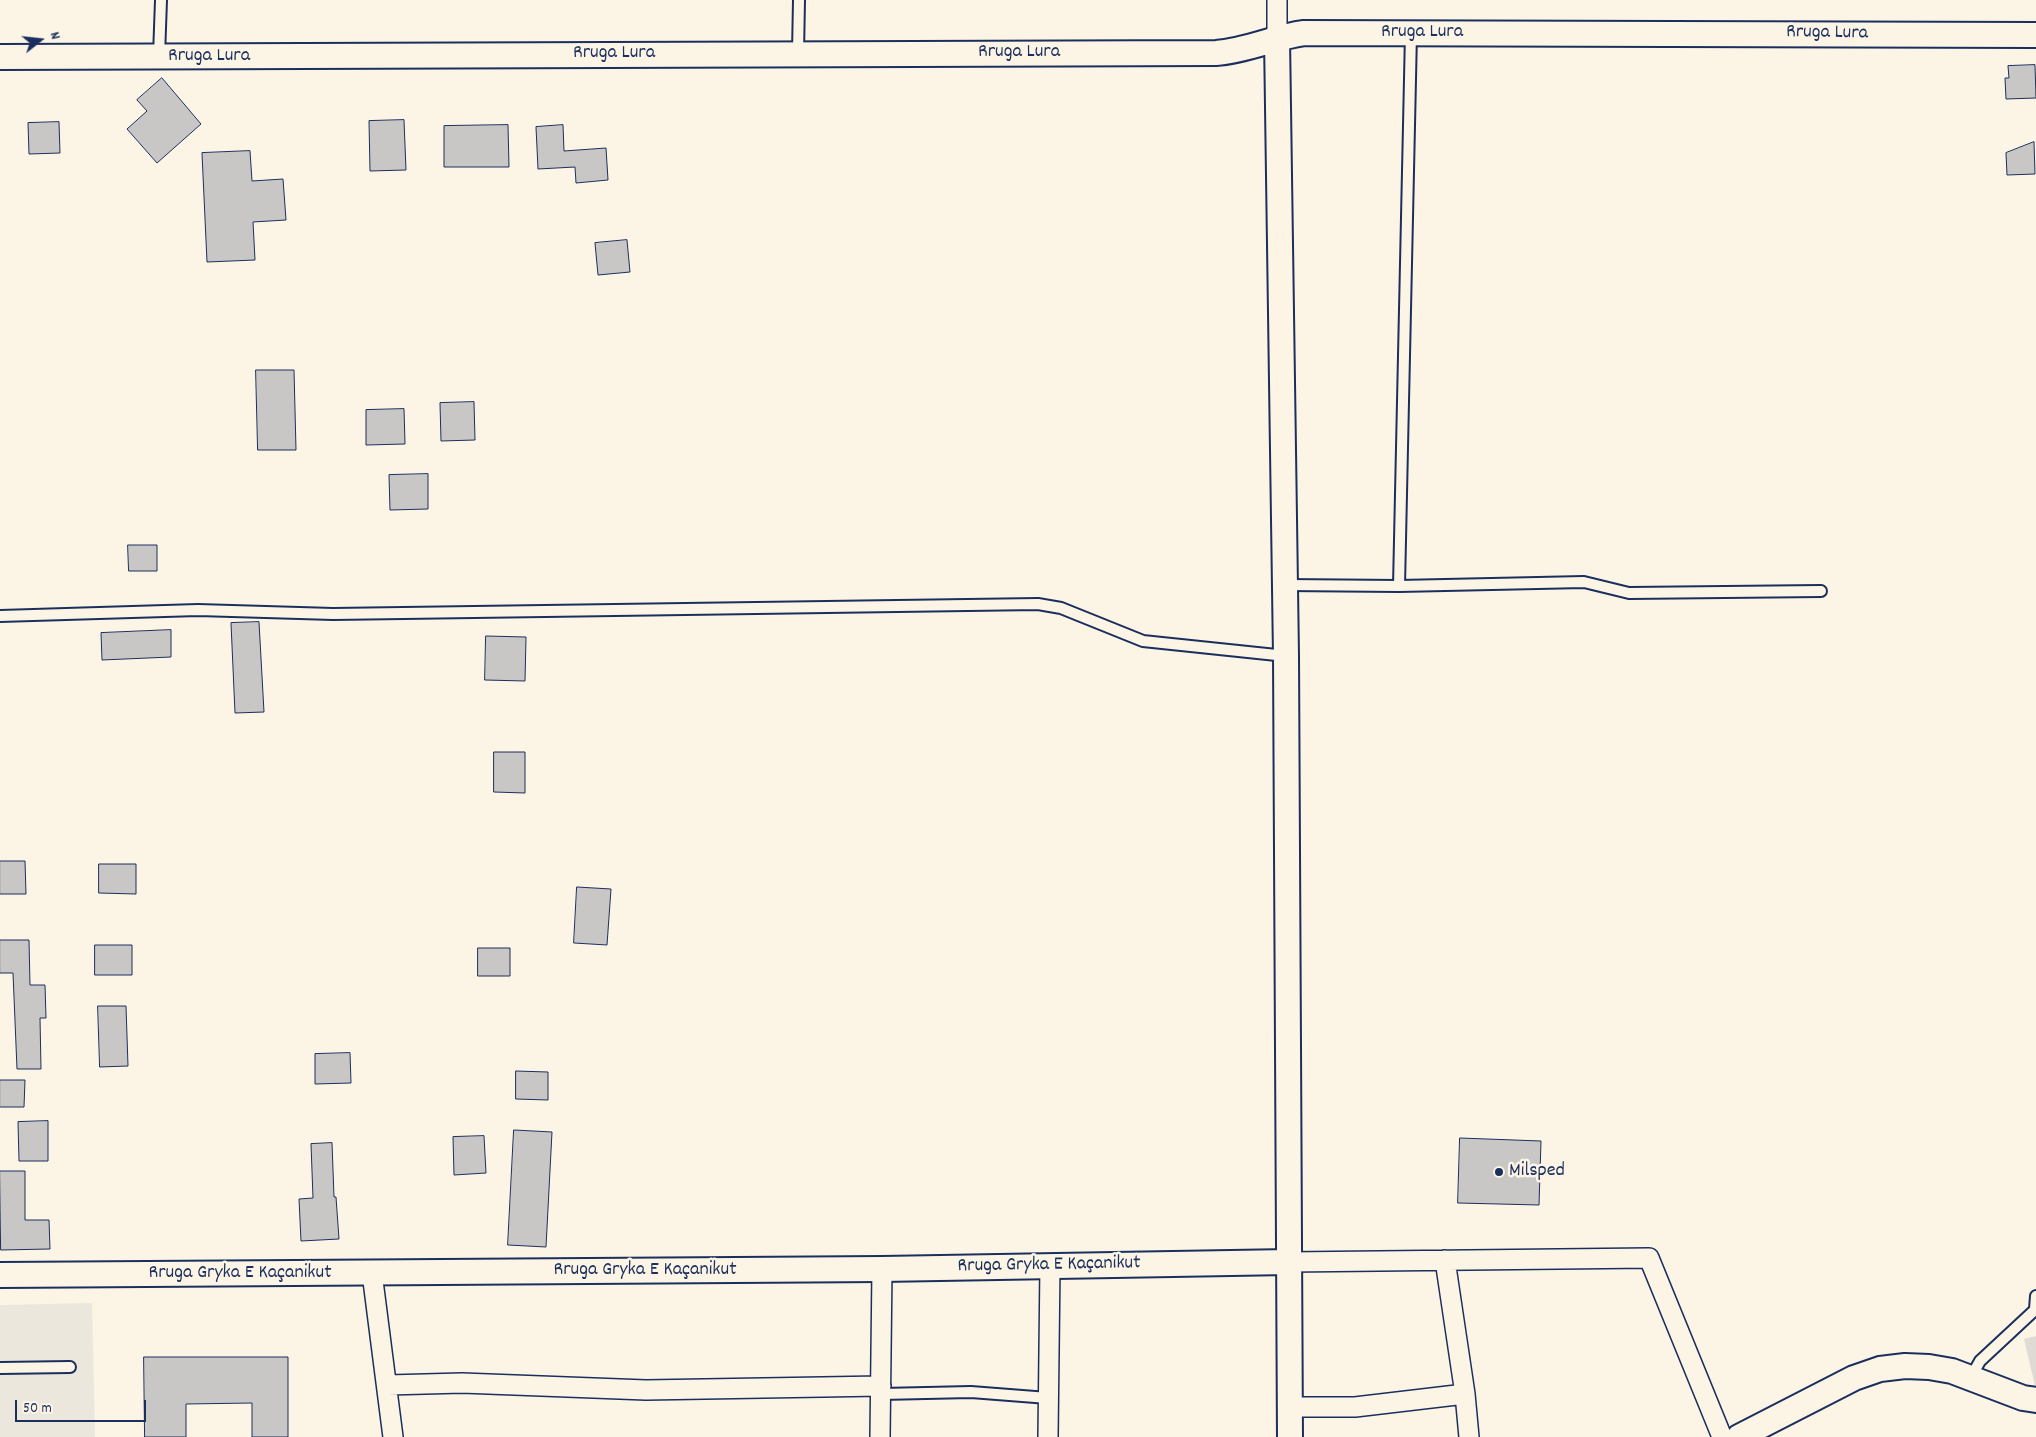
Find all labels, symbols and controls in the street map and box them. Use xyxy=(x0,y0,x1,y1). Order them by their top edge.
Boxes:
north arrow xyxy=(15,15,65,65)
street label: Rruga Lura xyxy=(1381,21,1463,45)
street label: Rruga Lura xyxy=(1786,21,1868,47)
text: N xyxy=(44,30,65,42)
street label: Rruga Lura xyxy=(978,41,1060,65)
street label: Rruga Lura xyxy=(573,42,655,66)
street label: Rruga Lura xyxy=(168,45,250,69)
place label: Milsped xyxy=(1509,1160,1565,1184)
marker: Milsped xyxy=(1493,1166,1505,1178)
street label: Rruga Gryka E Kaçanikut xyxy=(957,1252,1141,1280)
street label: Rruga Gryka E Kaçanikut xyxy=(553,1259,737,1283)
street label: Rruga Gryka E Kaçanikut xyxy=(148,1262,332,1286)
scale bar xyxy=(18,1390,149,1422)
text: 50 m xyxy=(23,1398,52,1420)

